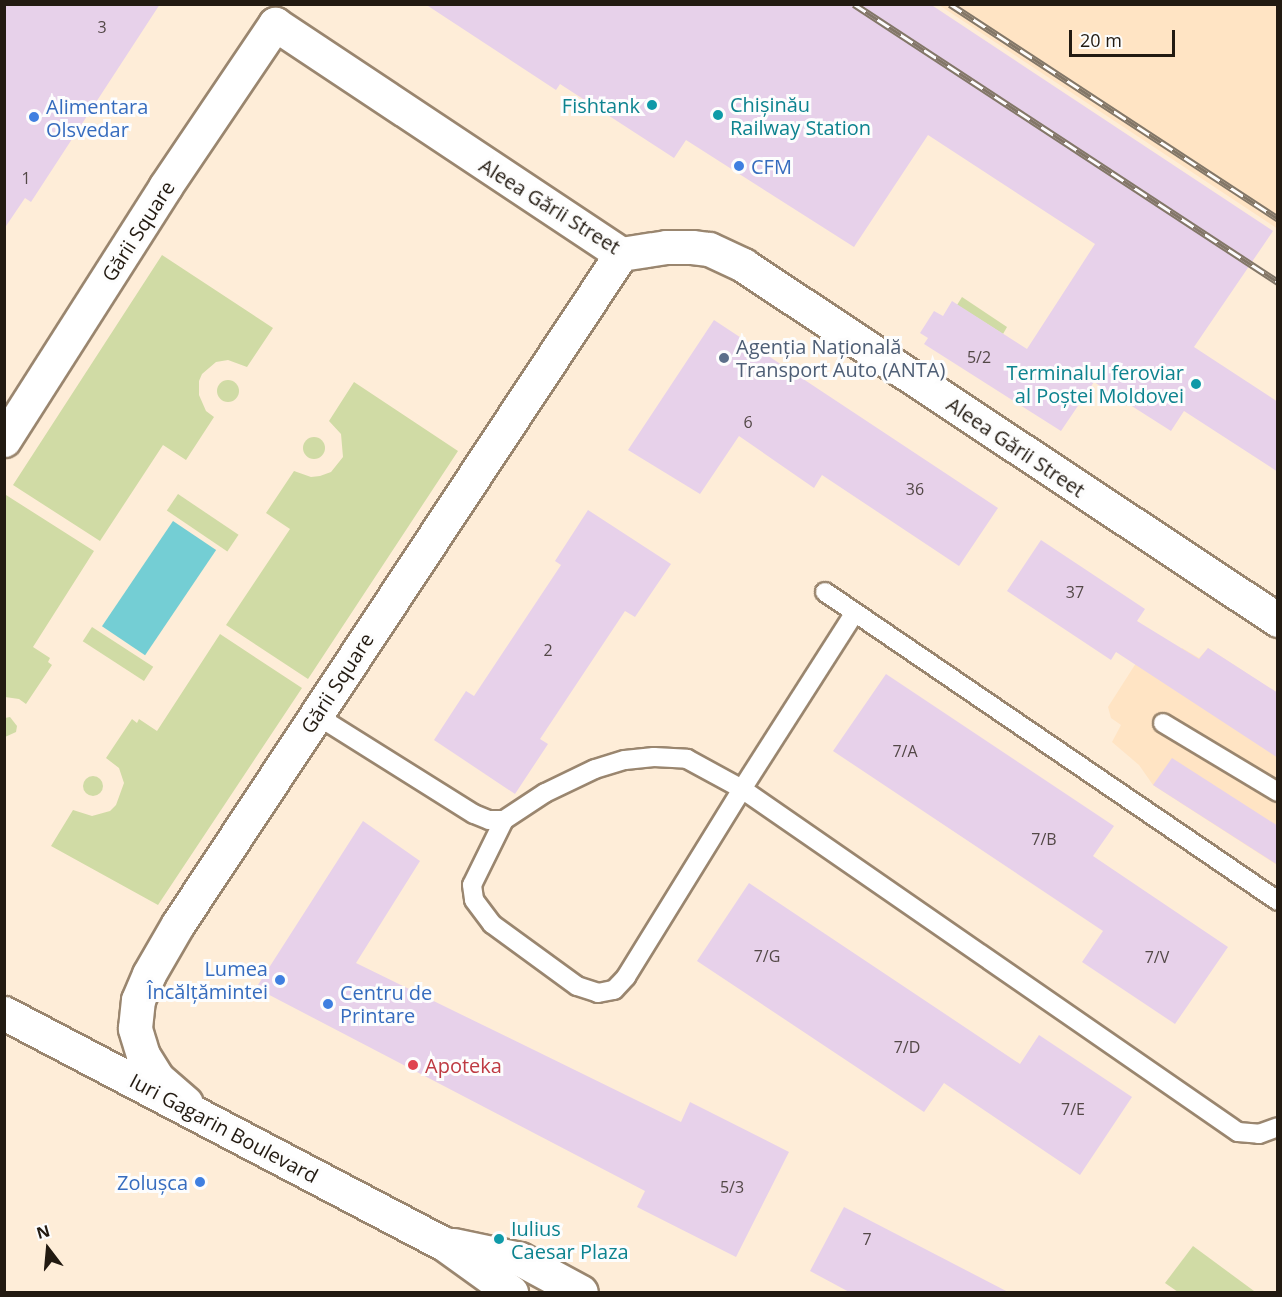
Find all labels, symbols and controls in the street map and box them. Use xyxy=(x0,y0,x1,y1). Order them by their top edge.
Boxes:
house number: 3 xyxy=(97,17,107,37)
scale bar xyxy=(1072,18,1178,56)
text: 20 m xyxy=(1080,28,1122,52)
place label: Chișinău Railway Station xyxy=(730,92,871,139)
place label: Fishtank xyxy=(562,93,640,117)
place label: Alimentara Olsvedar xyxy=(46,94,148,141)
marker: Fishtank xyxy=(645,98,659,112)
marker: Chișinău Railway Station xyxy=(711,108,725,122)
marker: Alimentara Olsvedar xyxy=(27,110,41,124)
street label: Aleea Gării Street xyxy=(475,153,625,259)
place label: CFM xyxy=(751,154,792,178)
marker: CFM xyxy=(732,159,746,173)
house number: 1 xyxy=(21,168,31,188)
street label: Gării Square xyxy=(97,176,179,286)
place label: Agenția Națională Transport Auto (ANTA) xyxy=(736,334,945,381)
house number: 5/2 xyxy=(967,347,991,367)
marker: Agenția Națională Transport Auto (ANTA) xyxy=(717,351,731,365)
place label: Terminalul feroviar al Poștei Moldovei xyxy=(1007,360,1184,407)
marker: Terminalul feroviar al Poștei Moldovei xyxy=(1189,377,1203,391)
street label: Aleea Gării Street xyxy=(942,392,1090,502)
house number: 6 xyxy=(743,412,753,432)
house number: 36 xyxy=(906,479,924,499)
house number: 37 xyxy=(1066,582,1084,602)
street label: Gării Square xyxy=(296,628,378,738)
house number: 2 xyxy=(543,640,553,660)
house number: 7/A xyxy=(892,741,918,761)
house number: 7/B xyxy=(1031,829,1057,849)
house number: 7/G xyxy=(754,946,780,966)
house number: 7/V xyxy=(1145,947,1169,967)
place label: Lumea Încălțămintei xyxy=(147,957,268,1004)
marker: Lumea Încălțămintei xyxy=(273,973,287,987)
place label: Centru de Printare xyxy=(340,981,432,1028)
marker: Centru de Printare xyxy=(321,997,335,1011)
house number: 7/D xyxy=(894,1037,920,1057)
place label: Apoteka xyxy=(425,1053,502,1077)
marker: Apoteka xyxy=(406,1058,420,1072)
street label: Iuri Gagarin Boulevard xyxy=(126,1068,322,1188)
house number: 7/E xyxy=(1061,1099,1085,1119)
place label: Zolușca xyxy=(117,1170,188,1194)
marker: Zolușca xyxy=(193,1175,207,1189)
house number: 5/3 xyxy=(720,1177,744,1197)
place label: Iulius Caesar Plaza xyxy=(511,1216,629,1263)
north arrow xyxy=(18,1219,78,1279)
text: N xyxy=(34,1219,52,1244)
house number: 7 xyxy=(862,1229,872,1249)
marker: Iulius Caesar Plaza xyxy=(492,1232,506,1246)

